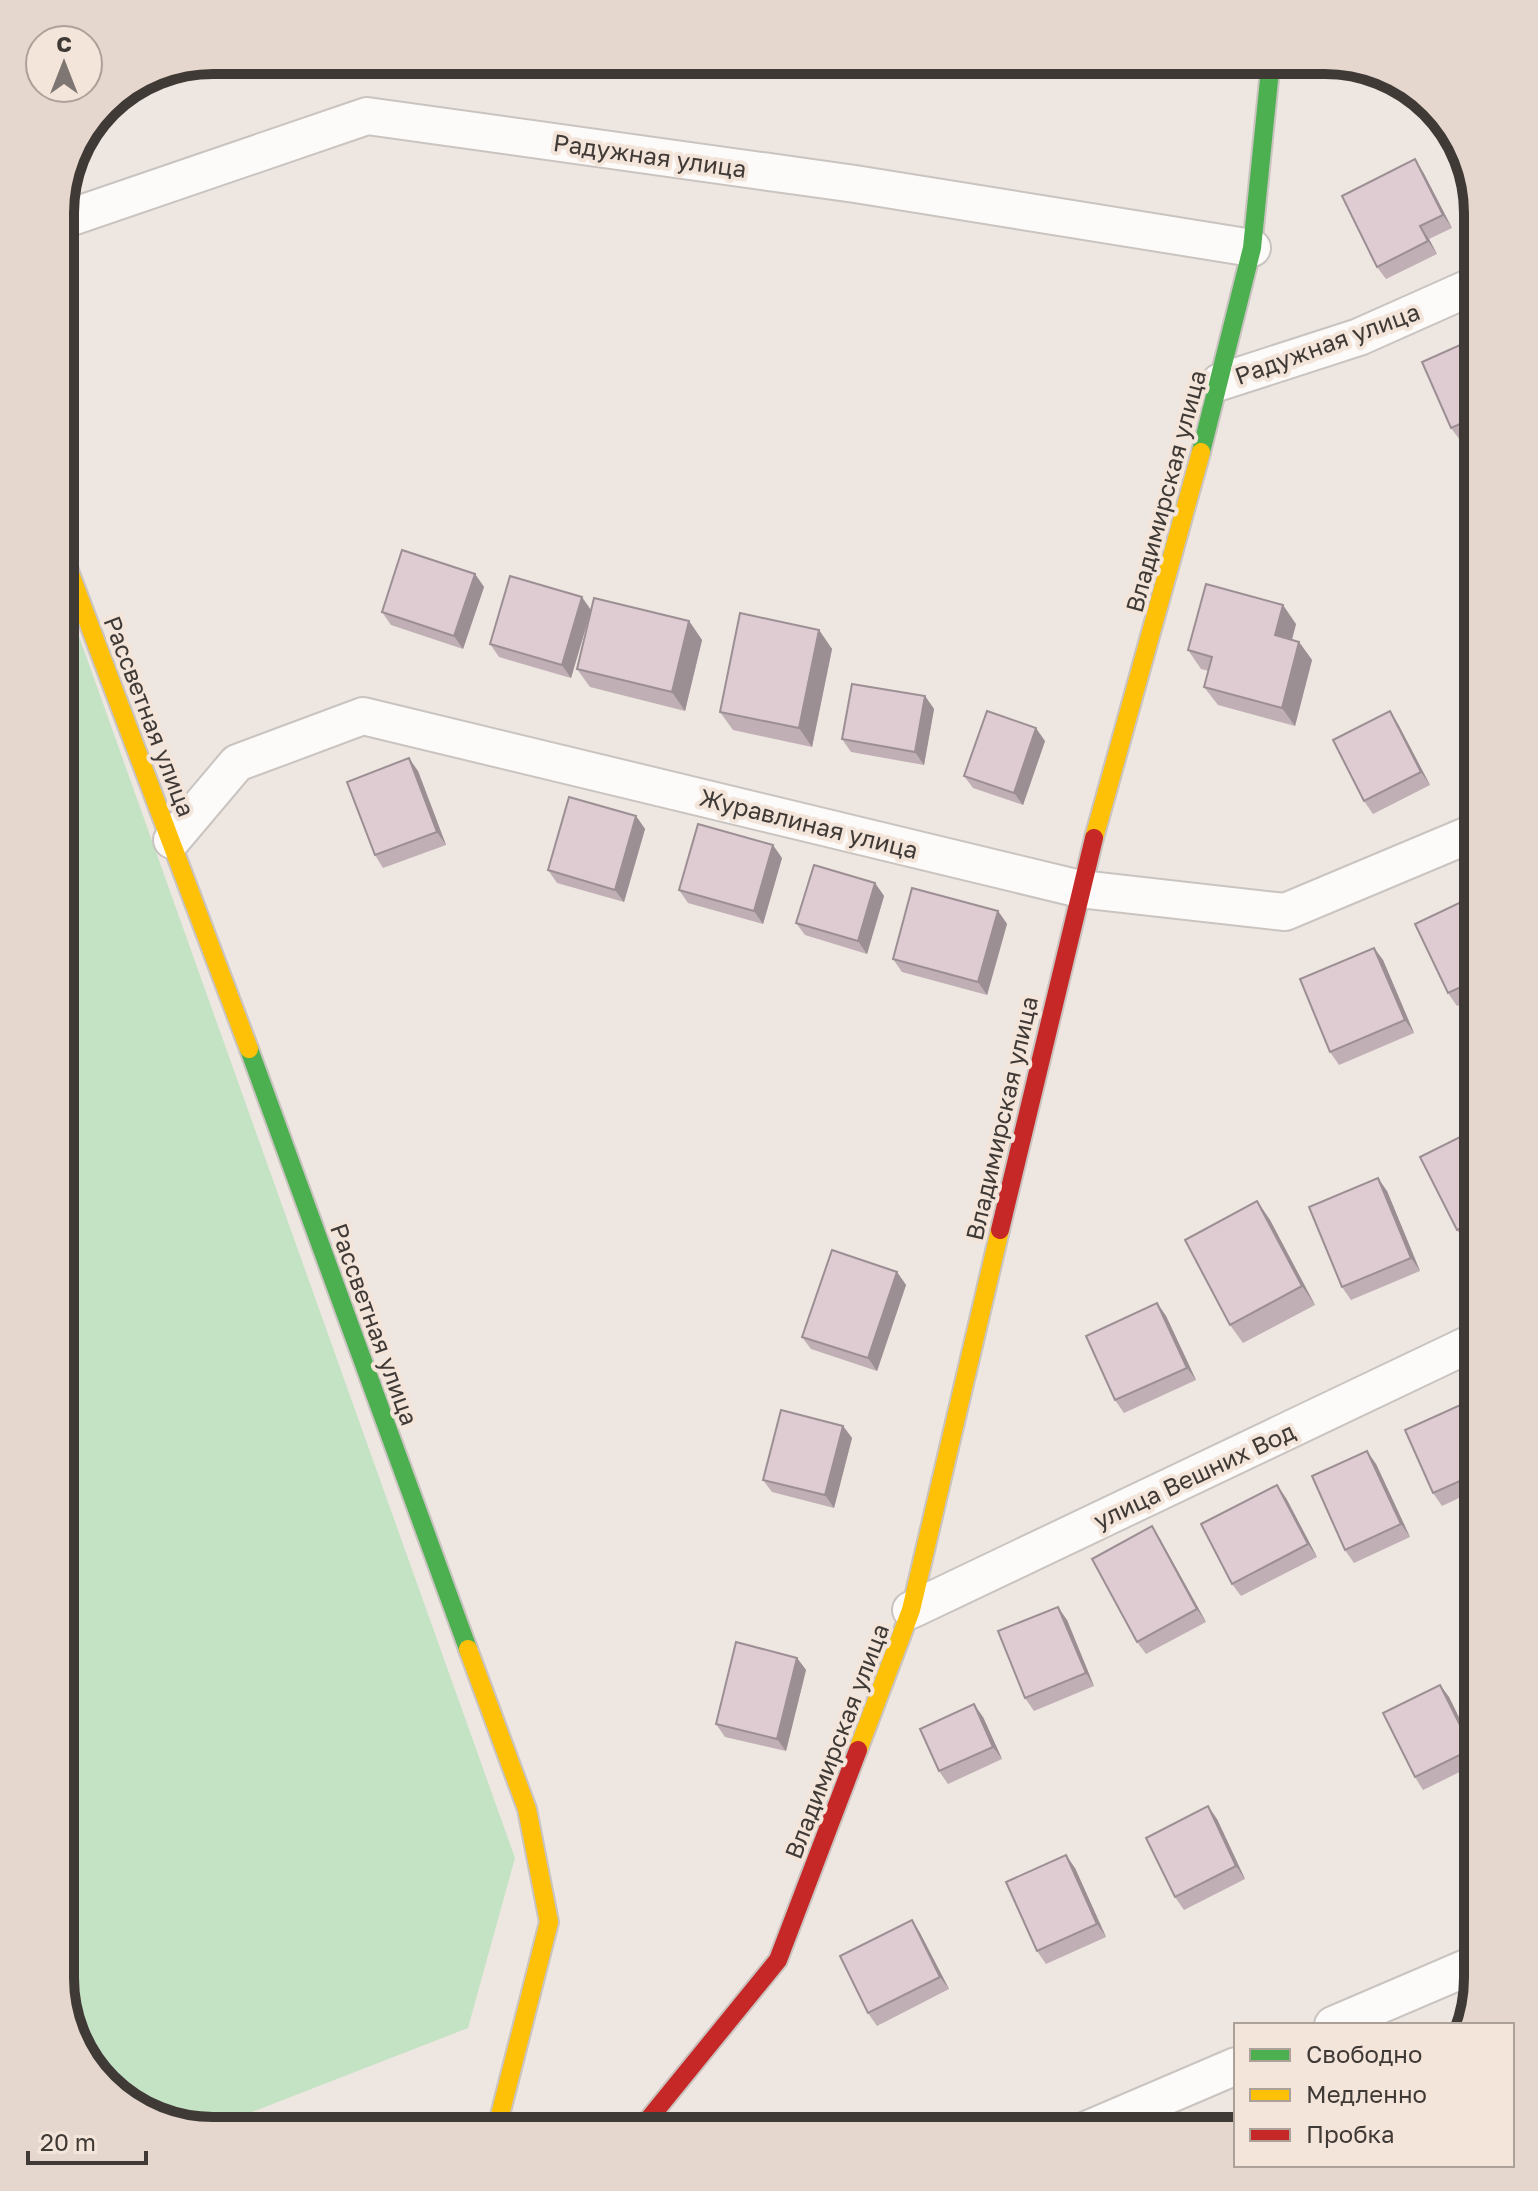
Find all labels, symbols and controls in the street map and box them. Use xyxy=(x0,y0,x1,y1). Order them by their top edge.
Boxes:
north arrow xyxy=(24,24,104,104)
text: С xyxy=(56,30,72,57)
street label: Радужная улица xyxy=(552,127,748,183)
street label: Радужная улица xyxy=(1231,296,1423,390)
street label: Владимирская улица xyxy=(1119,367,1211,615)
street label: Рассветная улица xyxy=(98,612,202,820)
street label: Журавлиная улица xyxy=(697,782,921,864)
street label: Владимирская улица xyxy=(959,993,1043,1243)
street label: Рассветная улица xyxy=(325,1219,425,1429)
street label: улица Вешних Вод xyxy=(1089,1416,1299,1534)
street label: Владимирская улица xyxy=(778,1619,894,1863)
legend xyxy=(1234,2023,1514,2167)
text: Свободно xyxy=(1306,2039,1422,2068)
text: Медленно xyxy=(1306,2079,1427,2108)
scale bar xyxy=(28,2115,146,2165)
text: Пробка xyxy=(1306,2119,1395,2148)
text: 20 m xyxy=(40,2127,96,2156)

